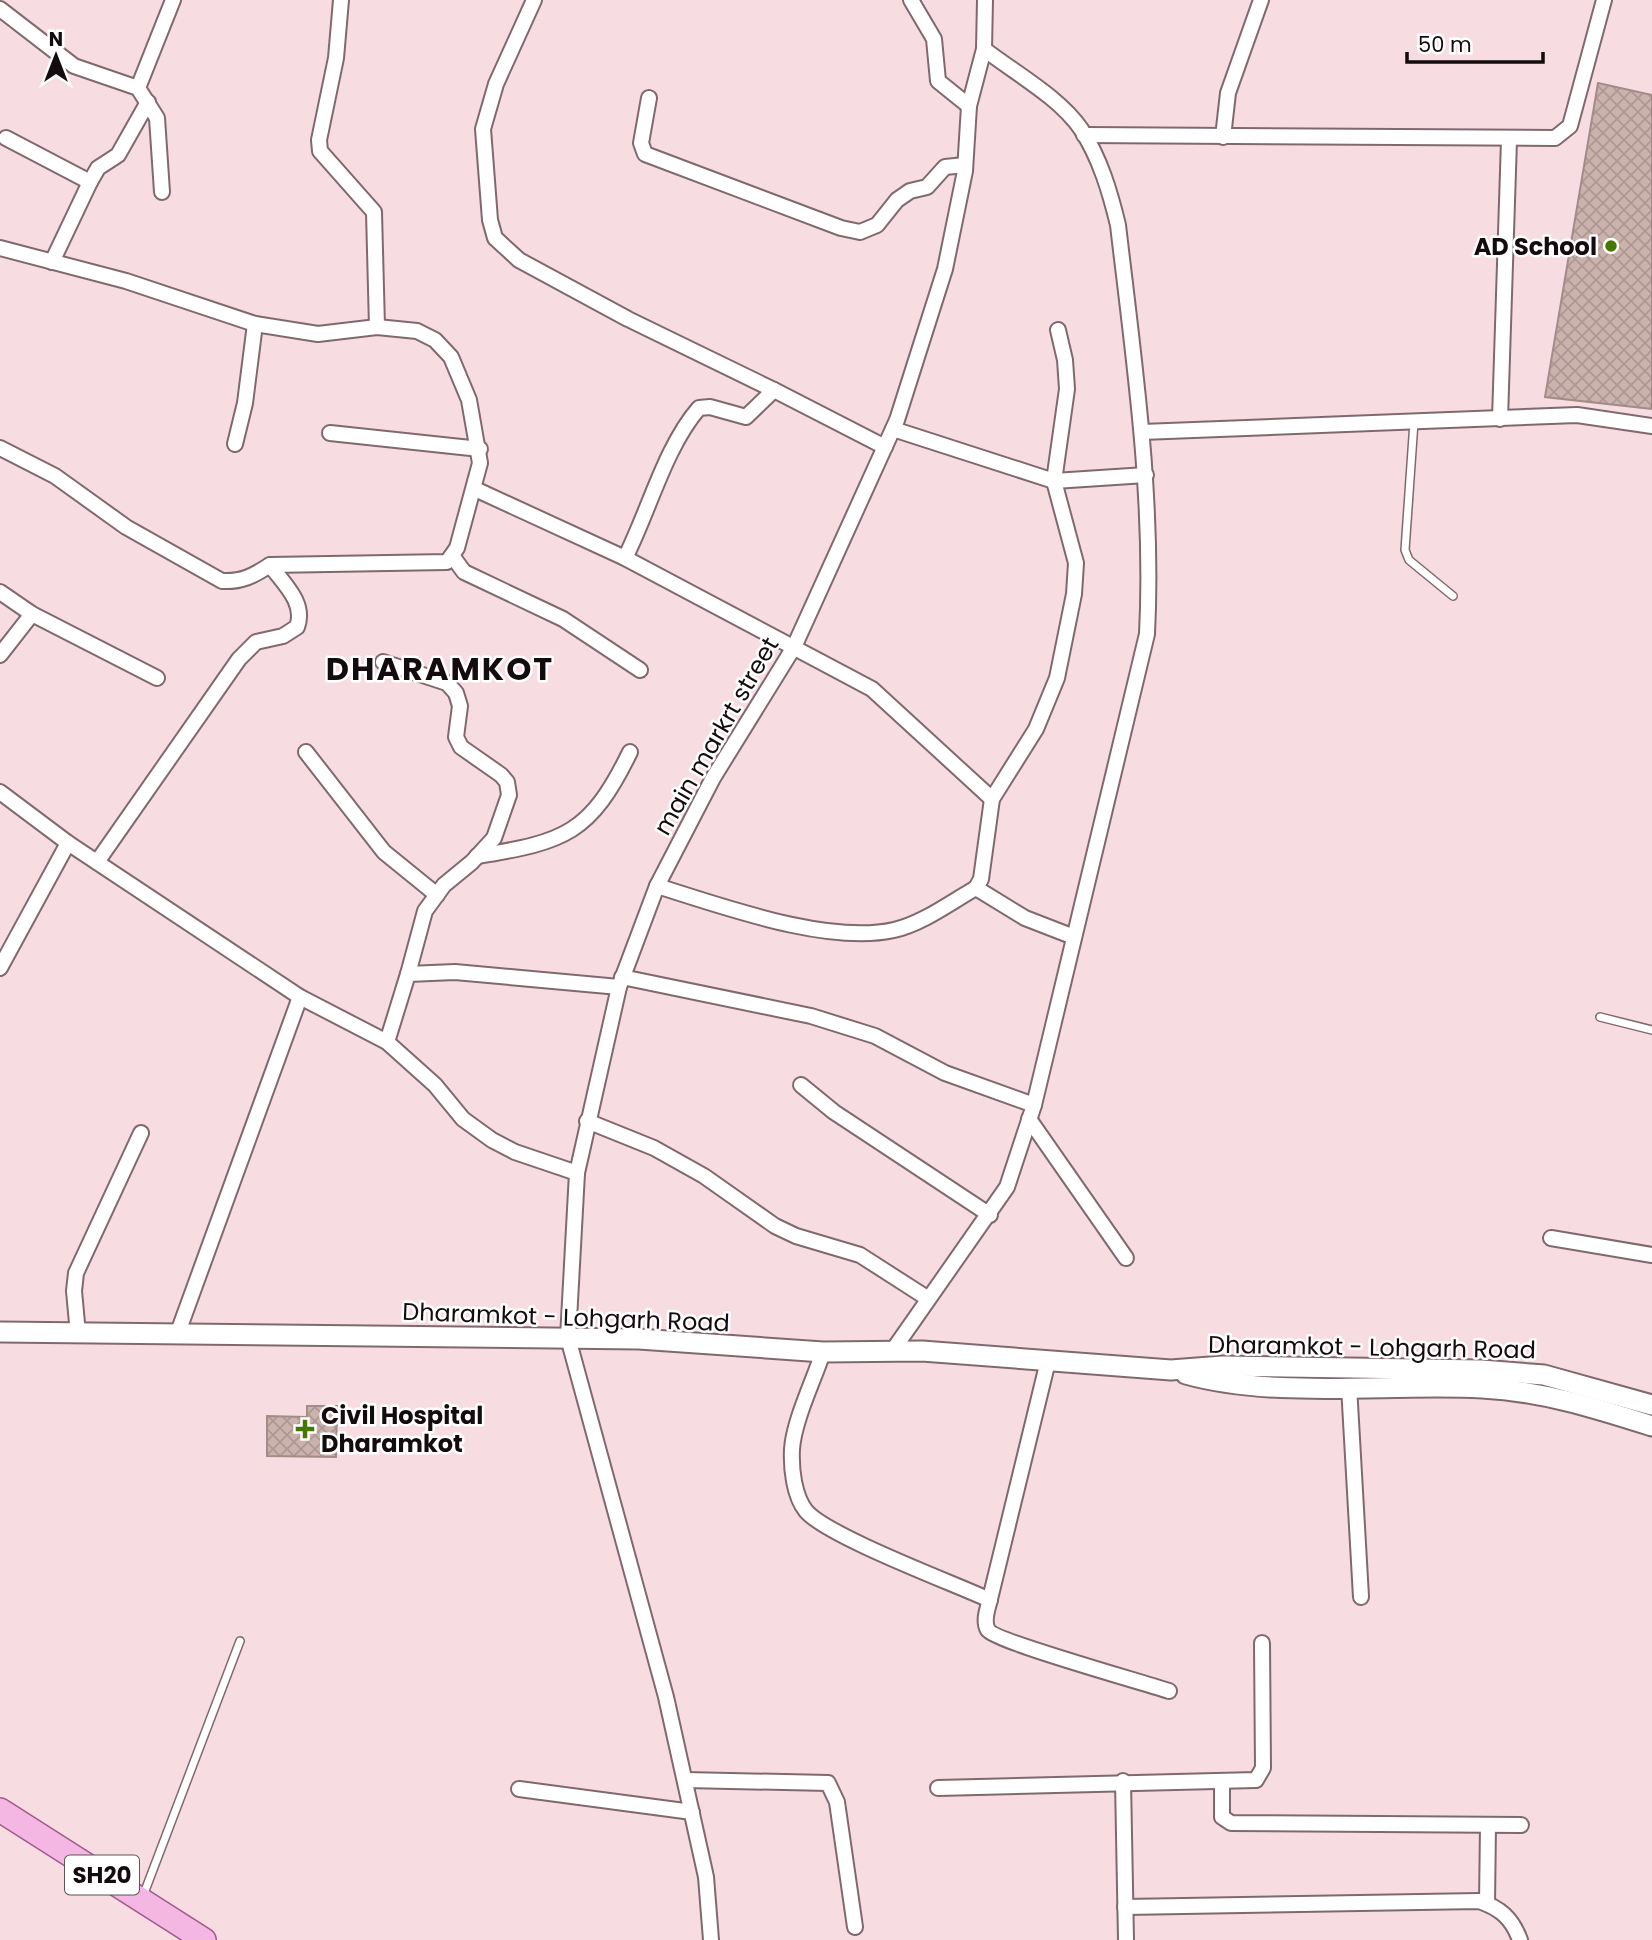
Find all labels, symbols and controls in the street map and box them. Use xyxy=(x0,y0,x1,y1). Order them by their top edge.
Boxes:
north arrow xyxy=(21,21,91,91)
scale bar xyxy=(1407,21,1544,65)
text: N xyxy=(49,26,63,53)
text: 50 m xyxy=(1418,30,1472,59)
place label: AD School xyxy=(1474,230,1597,263)
marker: AD School xyxy=(1603,238,1619,254)
street label: main markrt street xyxy=(646,631,786,841)
district label: DHARAMKOT xyxy=(326,646,554,691)
street label: Dharamkot - Lohgarh Road xyxy=(402,1295,730,1339)
street label: Dharamkot - Lohgarh Road xyxy=(1208,1328,1536,1366)
place label: Civil Hospital Dharamkot xyxy=(321,1399,483,1460)
marker: Civil Hospital Dharamkot xyxy=(295,1419,315,1439)
road number: SH20 xyxy=(65,1856,139,1894)

